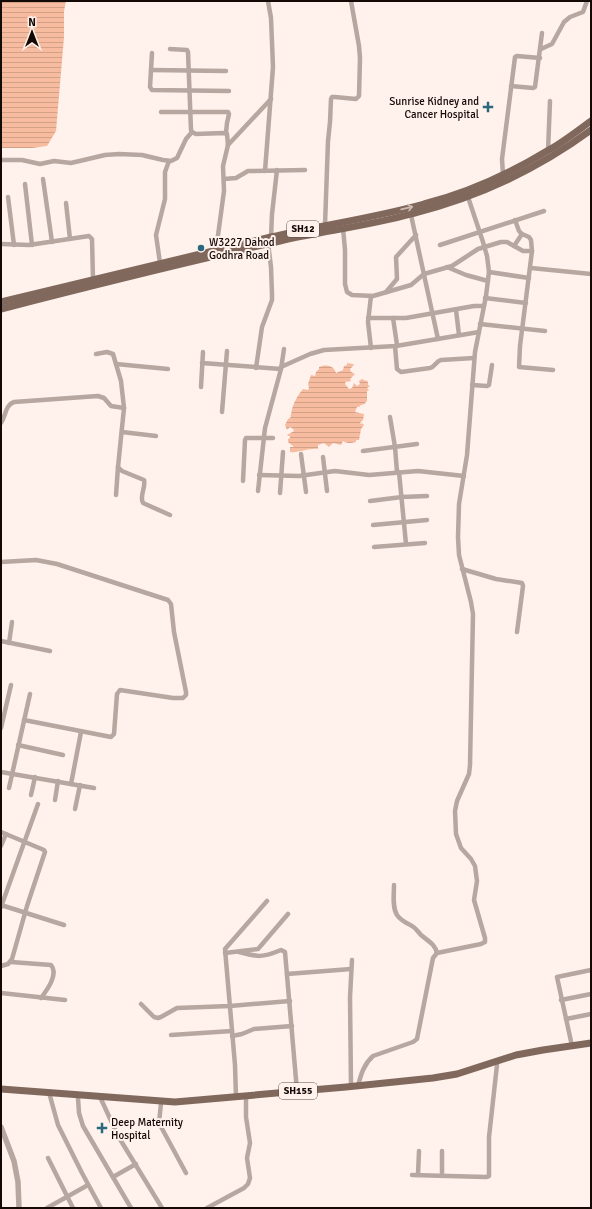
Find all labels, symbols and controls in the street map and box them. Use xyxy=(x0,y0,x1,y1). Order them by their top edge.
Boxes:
north arrow xyxy=(12,12,52,52)
text: N xyxy=(28,16,36,29)
place label: Sunrise Kidney and Cancer Hospital xyxy=(389,95,479,121)
marker: Sunrise Kidney and Cancer Hospital xyxy=(482,101,494,113)
one-way arrow xyxy=(400,204,413,212)
road number: SH12 xyxy=(287,221,319,237)
place label: W3227 Dahod Godhra Road xyxy=(209,236,275,262)
marker: W3227 Dahod Godhra Road xyxy=(196,243,206,253)
road number: SH155 xyxy=(279,1083,317,1099)
place label: Deep Maternity Hospital xyxy=(111,1116,184,1142)
marker: Deep Maternity Hospital xyxy=(96,1122,108,1134)

